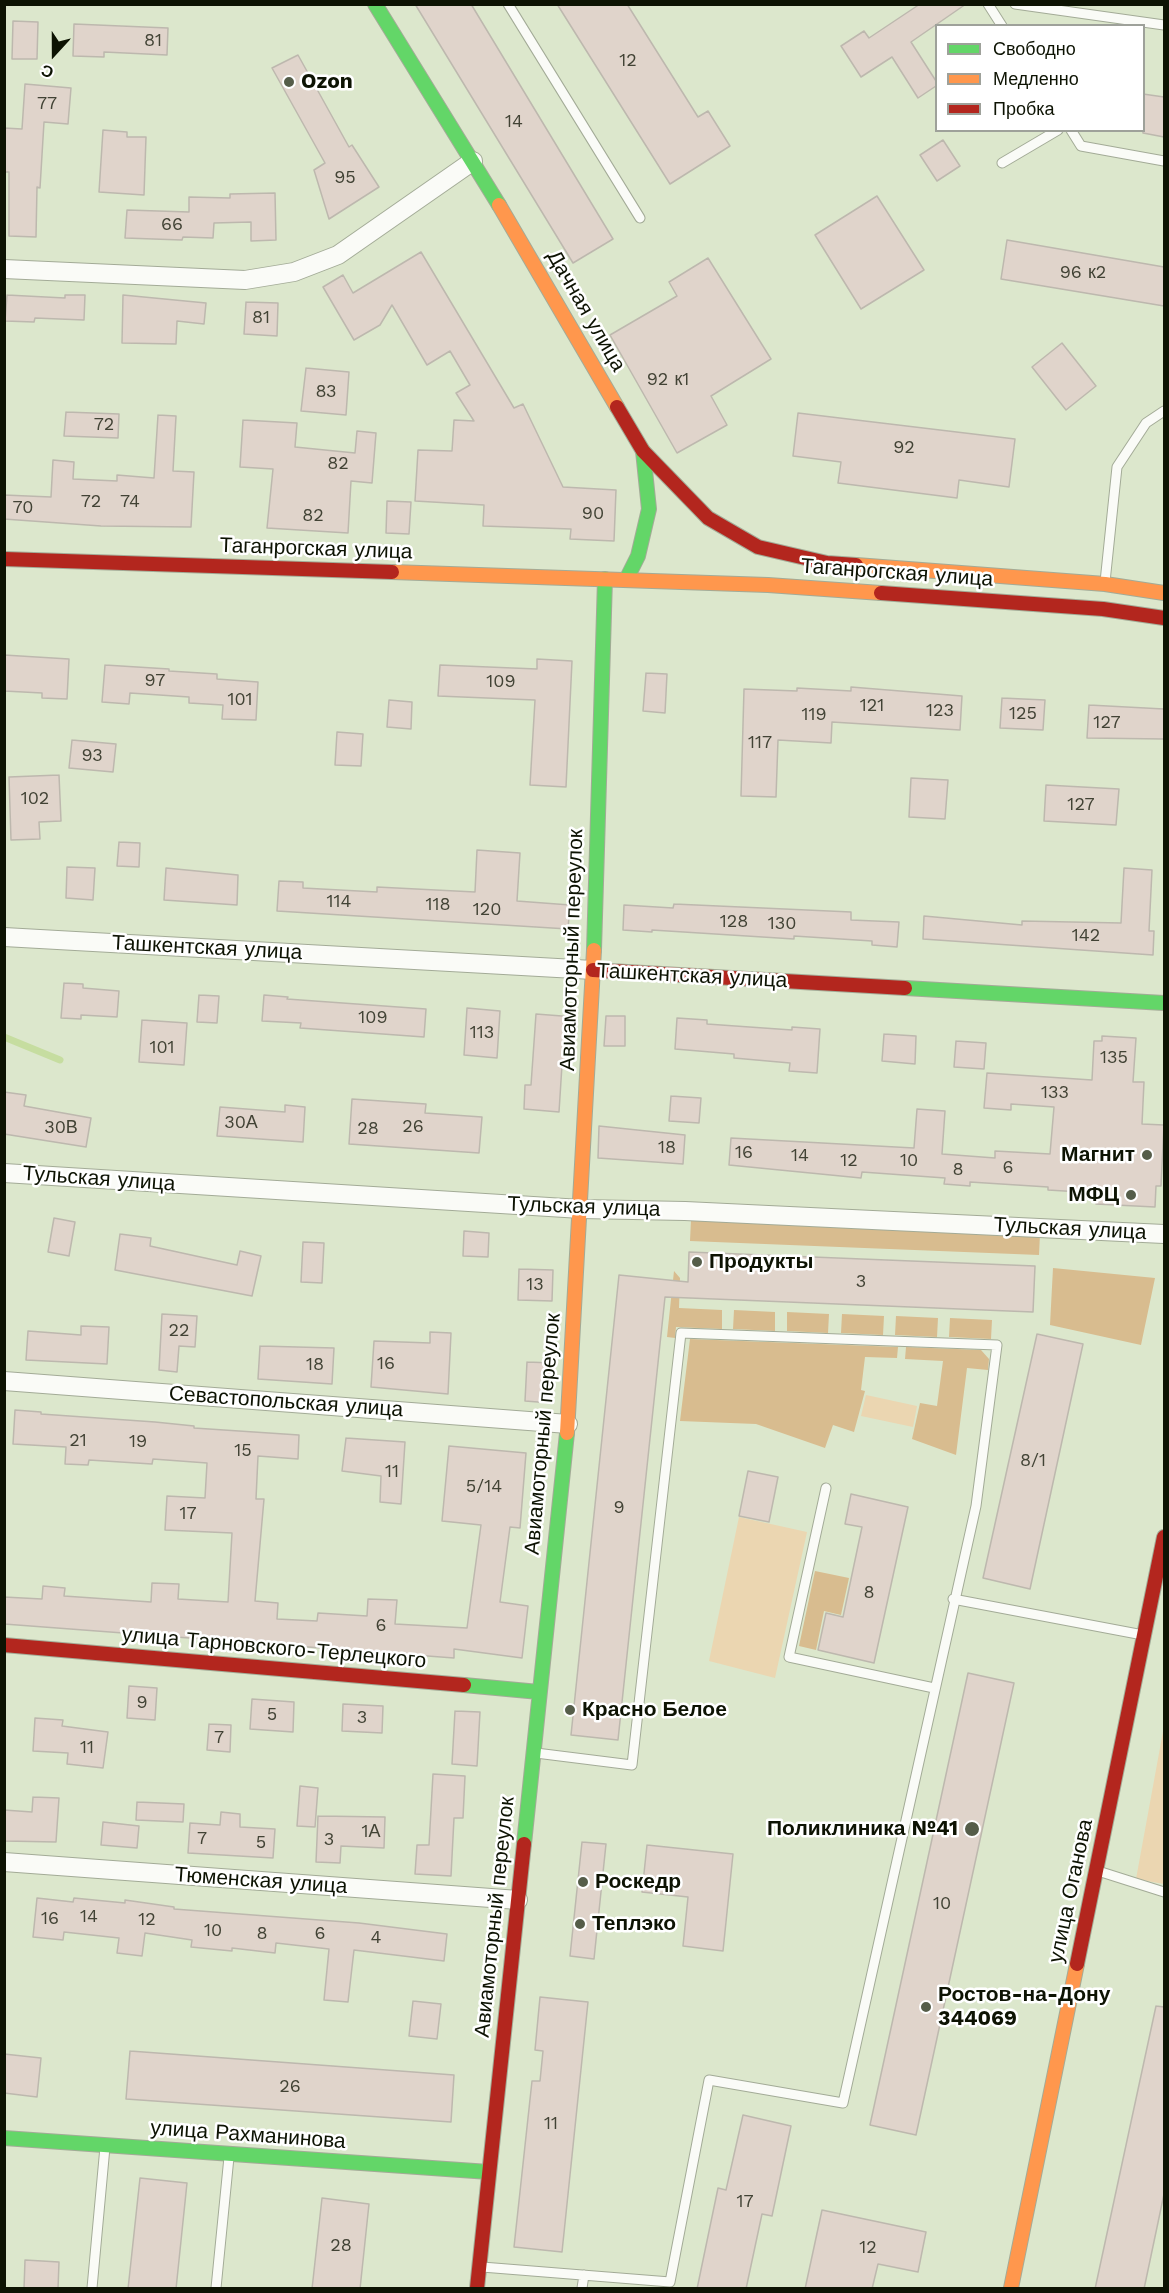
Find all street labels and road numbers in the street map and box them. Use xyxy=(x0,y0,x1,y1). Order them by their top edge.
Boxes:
street label: Дачная улица xyxy=(541,246,631,376)
street label: Таганрогская улица xyxy=(219,533,413,565)
street label: Таганрогская улица xyxy=(800,554,994,592)
street label: Авиамоторный переулок xyxy=(555,829,589,1071)
street label: Ташкентская улица xyxy=(111,930,303,966)
street label: Ташкентская улица xyxy=(596,958,788,994)
street label: Тульская улица xyxy=(22,1161,176,1197)
street label: Тульская улица xyxy=(507,1192,661,1222)
street label: Тульская улица xyxy=(993,1212,1147,1246)
street label: Авиамоторный переулок xyxy=(520,1312,566,1556)
street label: Севастопольская улица xyxy=(168,1381,404,1423)
street label: улица Тарновского-Терлецкого xyxy=(121,1622,427,1674)
street label: Авиамоторный переулок xyxy=(470,1795,520,2039)
street label: улица Оганова xyxy=(1044,1817,1098,1965)
street label: Тюменская улица xyxy=(174,1862,348,1900)
street label: улица Рахманинова xyxy=(150,2116,346,2154)

